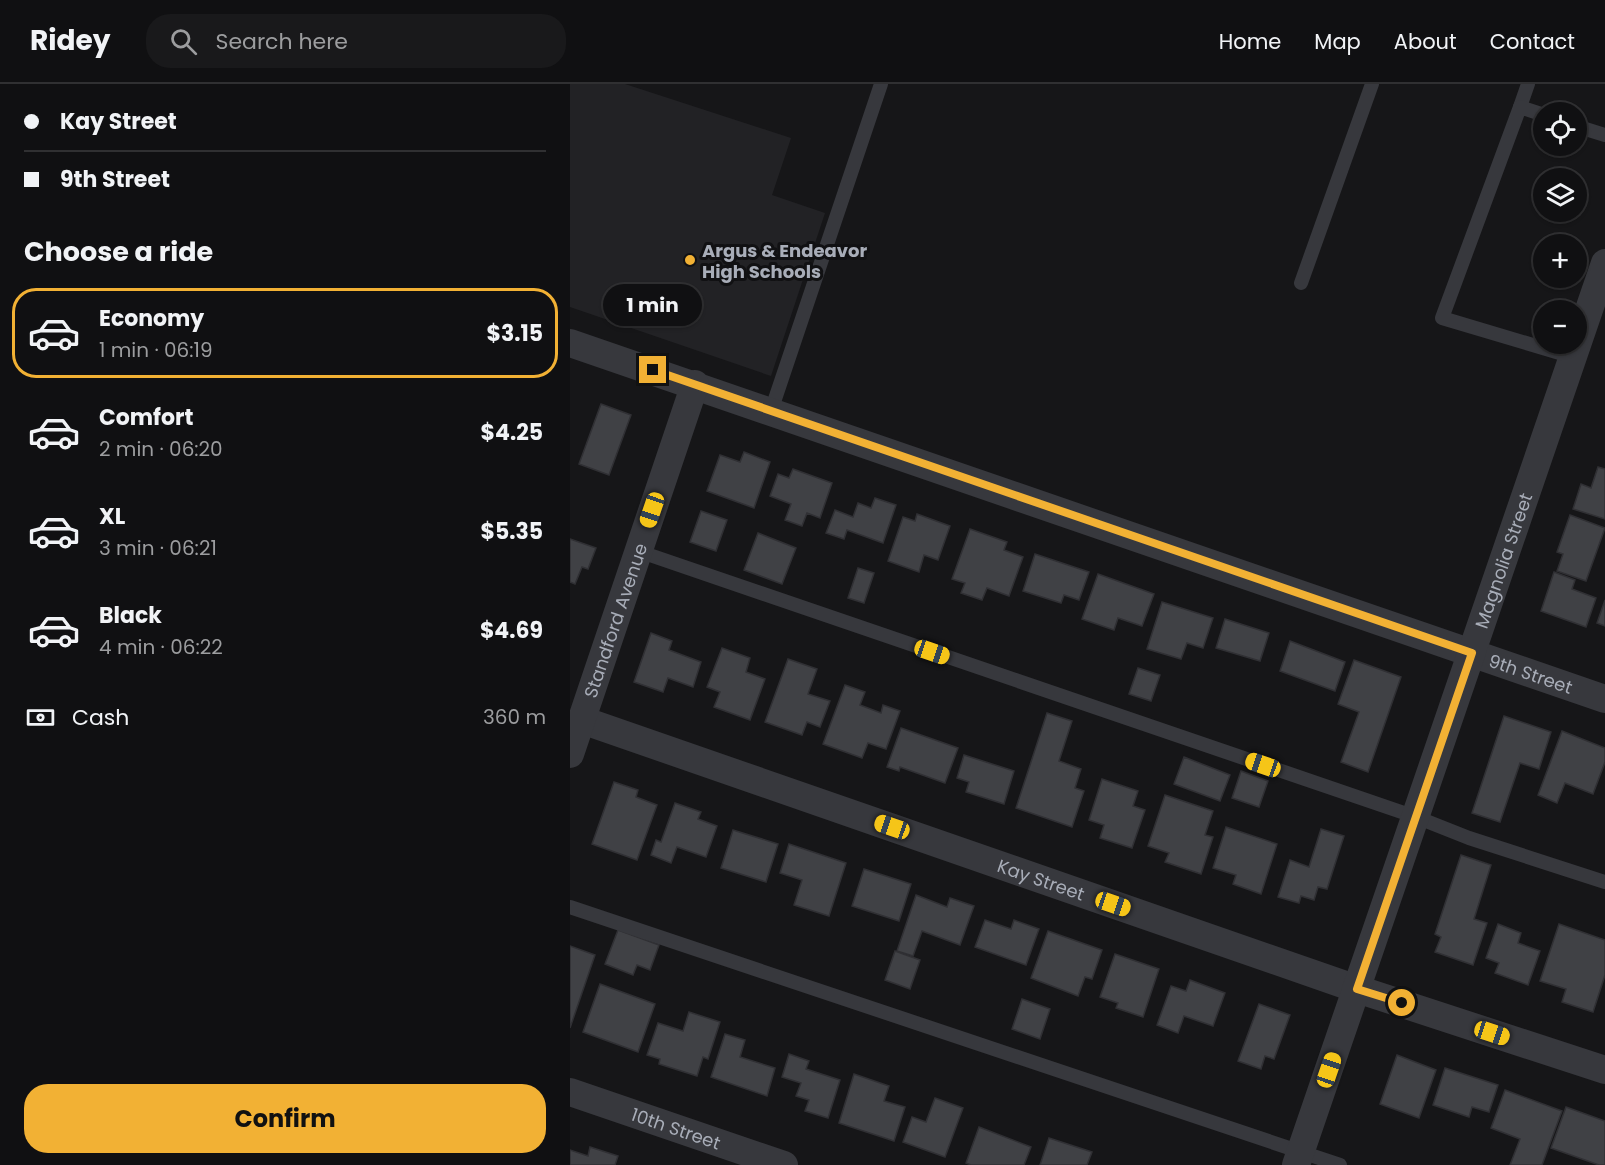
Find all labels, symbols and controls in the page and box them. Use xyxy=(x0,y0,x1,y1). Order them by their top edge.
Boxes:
search box xyxy=(146,14,566,68)
text: Ridey xyxy=(30,21,110,60)
icon: search xyxy=(167,25,200,58)
text: Search here xyxy=(215,26,348,57)
text: Home xyxy=(1219,27,1281,56)
text: Map xyxy=(1314,27,1361,56)
text: About xyxy=(1394,27,1457,56)
text: Contact xyxy=(1490,27,1575,56)
map controls xyxy=(1533,102,1587,354)
button: locate xyxy=(1533,102,1587,156)
text: Kay Street xyxy=(60,106,177,137)
text: 9th Street xyxy=(60,164,170,195)
button: layers xyxy=(1533,168,1587,222)
text: Choose a ride xyxy=(24,233,213,270)
button: + xyxy=(1533,234,1587,288)
place label: Argus & Endeavor High Schools xyxy=(702,238,867,284)
marker: Argus & Endeavor High Schools xyxy=(683,253,697,267)
callout: 1 min xyxy=(604,283,702,325)
text: 1 min xyxy=(626,291,679,319)
button: − xyxy=(1533,300,1587,354)
text: Economy xyxy=(99,303,204,334)
icon: car xyxy=(27,306,81,360)
text: $3.15 xyxy=(486,318,543,349)
text: 1 min · 06:19 xyxy=(99,336,213,364)
route end xyxy=(639,356,666,383)
text: Comfort xyxy=(99,402,193,433)
icon: car xyxy=(27,405,81,459)
text: $4.25 xyxy=(481,417,543,448)
text: 2 min · 06:20 xyxy=(99,435,223,463)
street label: Magnolia Street xyxy=(1468,489,1538,631)
car xyxy=(638,490,666,530)
text: XL xyxy=(99,501,125,532)
icon: car xyxy=(27,504,81,558)
text: $5.35 xyxy=(480,516,543,547)
text: 3 min · 06:21 xyxy=(99,534,217,562)
street label: Standford Avenue xyxy=(577,540,653,701)
text: Black xyxy=(99,600,162,631)
icon: car xyxy=(27,603,81,657)
text: $4.69 xyxy=(480,615,543,646)
text: 4 min · 06:22 xyxy=(99,633,223,661)
car xyxy=(912,638,952,666)
street label: 9th Street xyxy=(1486,647,1576,699)
icon: cash xyxy=(24,701,57,734)
text: Cash xyxy=(72,702,129,733)
text: 360 m xyxy=(483,703,546,731)
car xyxy=(1243,751,1283,779)
car xyxy=(872,813,912,841)
street label: Kay Street xyxy=(994,853,1088,906)
car xyxy=(1093,890,1133,918)
route start xyxy=(1388,989,1415,1016)
car xyxy=(1472,1019,1512,1047)
car xyxy=(1315,1050,1343,1090)
button: Confirm xyxy=(24,1084,546,1153)
street label: 10th Street xyxy=(628,1101,724,1155)

